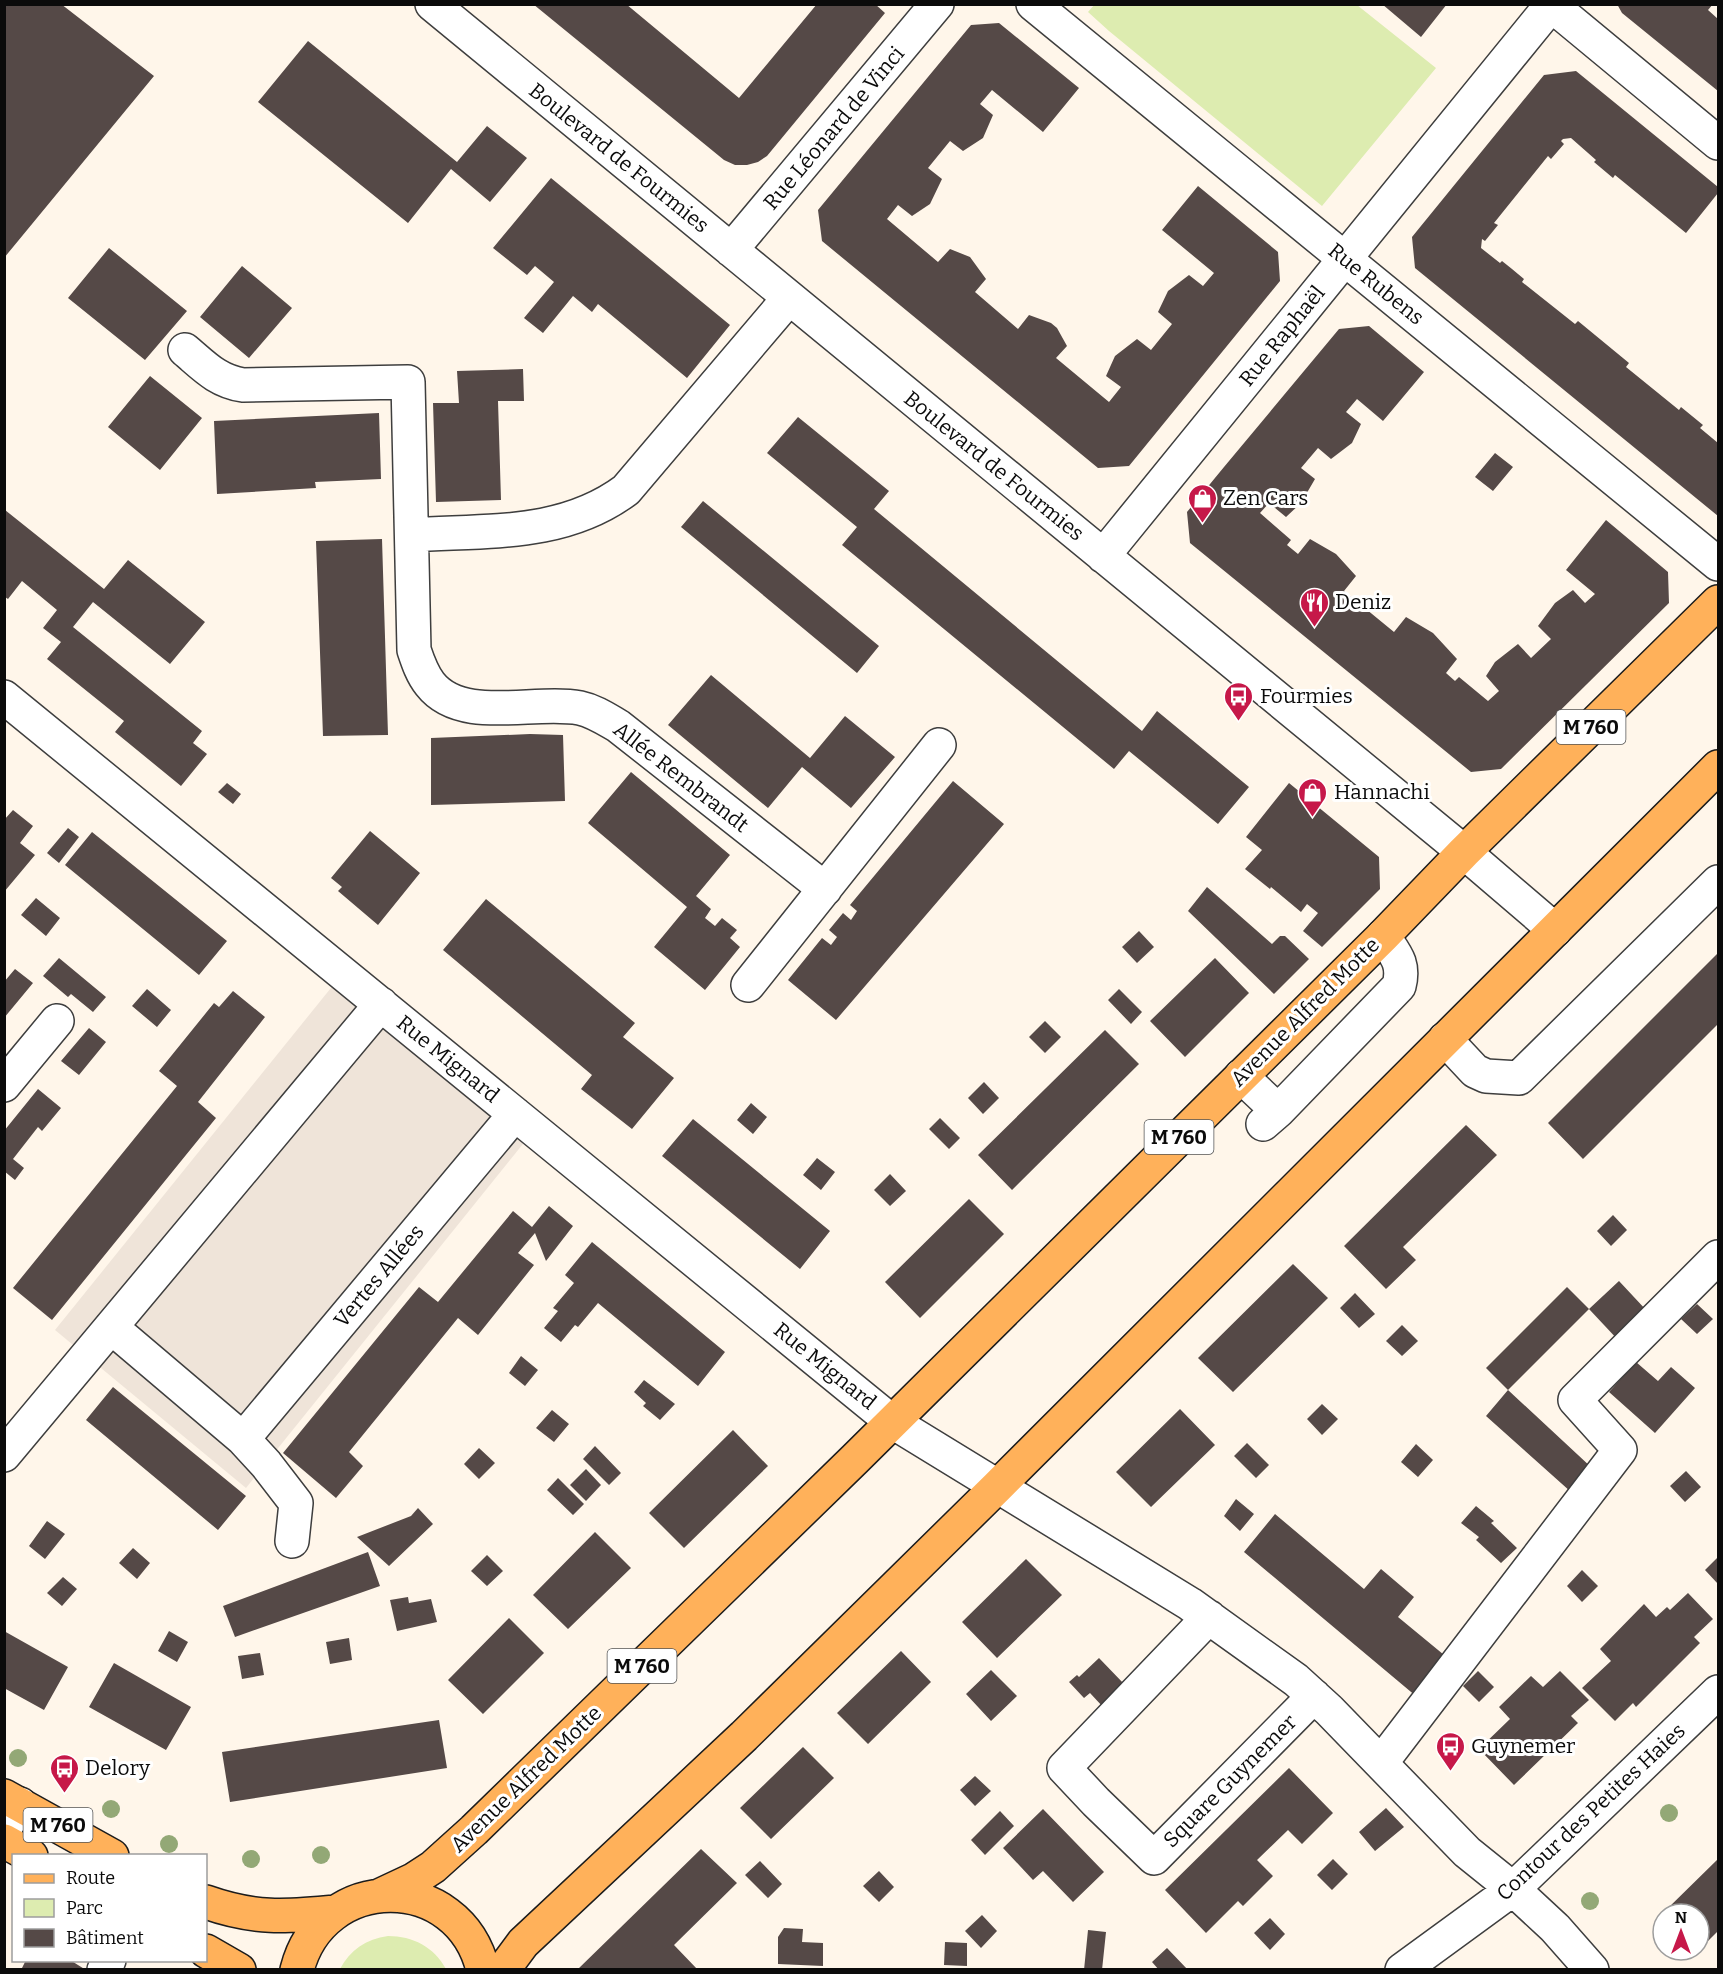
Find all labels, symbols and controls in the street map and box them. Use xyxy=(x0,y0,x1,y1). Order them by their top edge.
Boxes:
street label: Rue Léonard de Vinci xyxy=(758,41,910,215)
street label: Boulevard de Fourmies xyxy=(524,77,714,239)
street label: Rue Rubens xyxy=(1323,238,1429,330)
street label: Rue Raphaël xyxy=(1234,281,1330,391)
street label: Boulevard de Fourmies xyxy=(899,385,1089,547)
shop icon: Zen Cars xyxy=(1186,482,1218,524)
place label: Zen Cars xyxy=(1223,485,1308,511)
restaurant icon: Deniz xyxy=(1298,586,1330,628)
place label: Deniz xyxy=(1335,589,1391,615)
bus stop icon: Fourmies xyxy=(1223,680,1255,722)
place label: Fourmies xyxy=(1260,683,1353,709)
road number: M 760 xyxy=(1556,710,1626,744)
street label: Allée Rembrandt xyxy=(608,716,754,838)
shop icon: Hannachi xyxy=(1297,776,1329,818)
place label: Hannachi xyxy=(1334,779,1430,805)
street label: Avenue Alfred Motte xyxy=(1225,932,1385,1092)
street label: Rue Mignard xyxy=(391,1010,505,1108)
road number: M 760 xyxy=(1144,1120,1214,1154)
street label: Vertes Allées xyxy=(328,1219,430,1333)
street label: Rue Mignard xyxy=(768,1317,882,1415)
road number: M 760 xyxy=(608,1649,676,1683)
street label: Avenue Alfred Motte xyxy=(445,1700,607,1858)
street label: Square Guynemer xyxy=(1158,1709,1302,1853)
street label: Contour des Petites Haies xyxy=(1491,1718,1691,1906)
bus stop icon: Guynemer xyxy=(1434,1730,1466,1772)
place label: Guynemer xyxy=(1471,1733,1575,1759)
bus stop icon: Delory xyxy=(48,1752,80,1794)
place label: Delory xyxy=(85,1755,151,1781)
road number: M 760 xyxy=(23,1808,92,1842)
legend xyxy=(12,1854,207,1962)
text: Route xyxy=(66,1867,115,1889)
text: Parc xyxy=(66,1897,103,1919)
north arrow xyxy=(1651,1902,1711,1962)
text: N xyxy=(1675,1908,1687,1927)
text: Bâtiment xyxy=(66,1927,144,1949)

